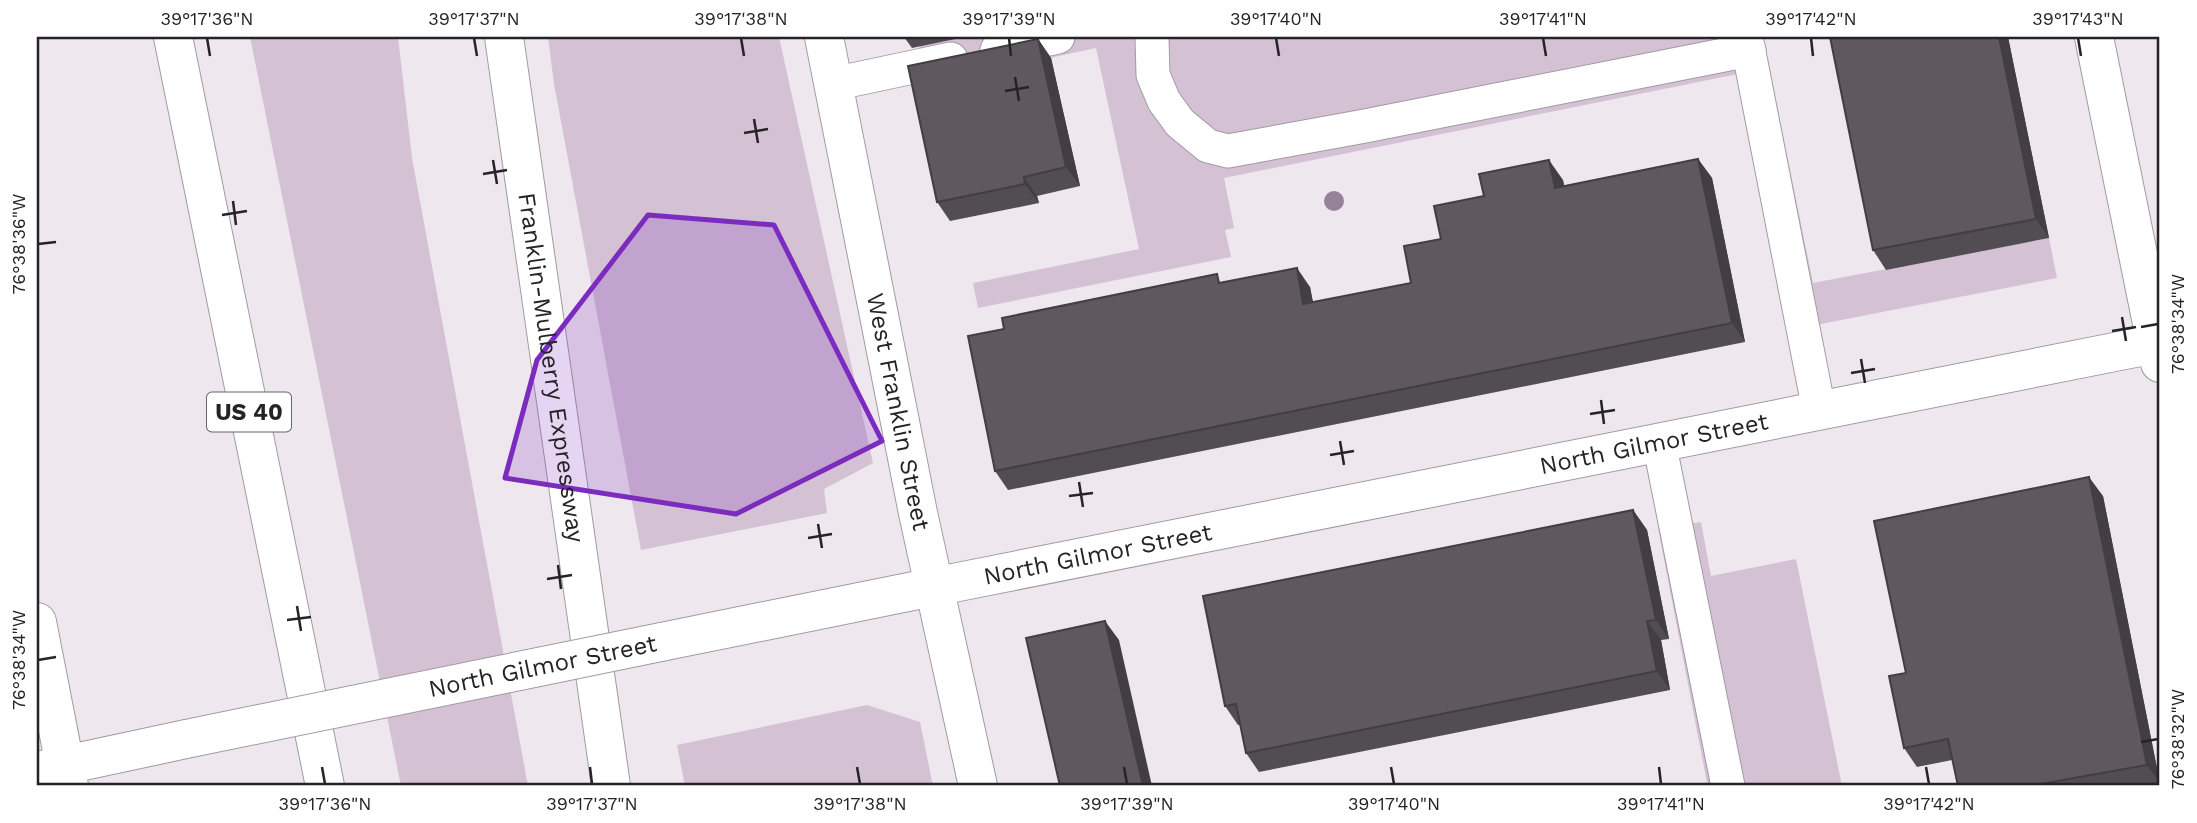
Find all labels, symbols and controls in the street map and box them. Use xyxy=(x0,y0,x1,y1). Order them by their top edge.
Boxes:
text: 39°17'36"N xyxy=(160,8,254,29)
text: 39°17'37"N xyxy=(428,8,520,29)
text: 39°17'38"N xyxy=(694,8,788,29)
text: 39°17'39"N xyxy=(962,8,1056,29)
text: 39°17'40"N xyxy=(1230,8,1322,29)
text: 39°17'41"N xyxy=(1499,8,1587,29)
text: 39°17'42"N xyxy=(1765,8,1857,29)
text: 39°17'43"N xyxy=(2032,8,2124,29)
street label: Franklin-Mulberry Expressway xyxy=(512,191,590,545)
text: 76°38'36"W xyxy=(8,194,29,294)
text: 76°38'34"W xyxy=(2167,274,2188,374)
street label: West Franklin Street xyxy=(861,291,935,533)
road number: US 40 xyxy=(207,392,291,432)
street label: North Gilmor Street xyxy=(1537,407,1770,480)
street label: North Gilmor Street xyxy=(981,518,1214,591)
text: 76°38'34"W xyxy=(8,610,29,710)
street label: North Gilmor Street xyxy=(426,629,659,703)
text: 76°38'32"W xyxy=(2167,689,2188,789)
text: 39°17'36"N xyxy=(278,793,372,814)
text: 39°17'37"N xyxy=(546,793,638,814)
text: 39°17'38"N xyxy=(813,793,907,814)
text: 39°17'39"N xyxy=(1080,793,1174,814)
text: 39°17'40"N xyxy=(1348,793,1440,814)
text: 39°17'41"N xyxy=(1617,793,1705,814)
text: 39°17'42"N xyxy=(1883,793,1975,814)

